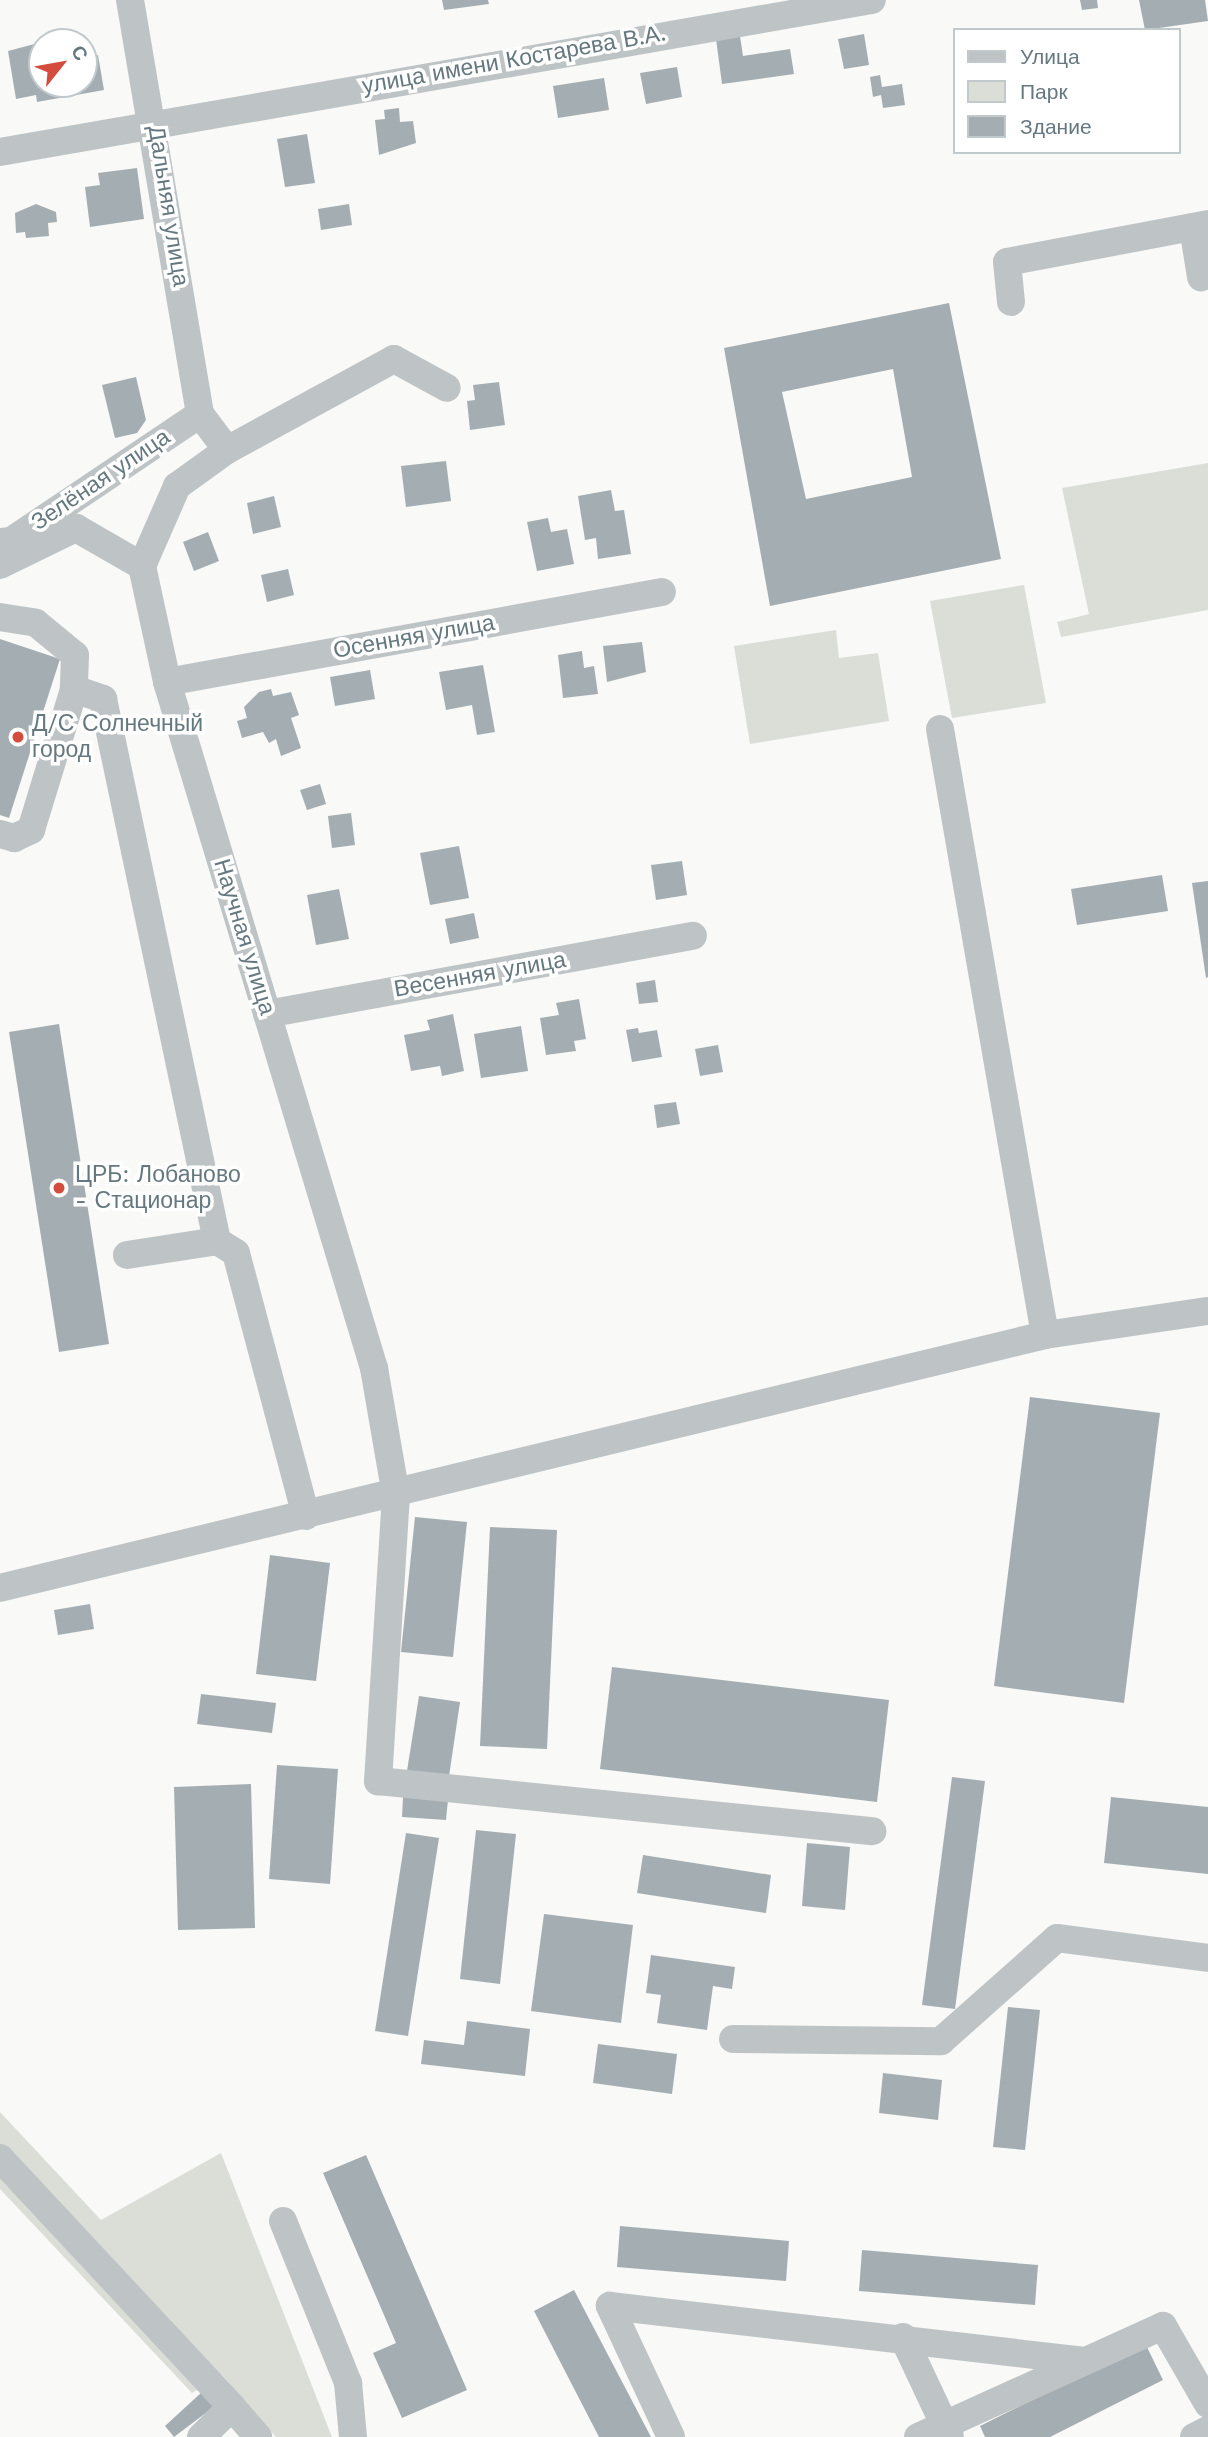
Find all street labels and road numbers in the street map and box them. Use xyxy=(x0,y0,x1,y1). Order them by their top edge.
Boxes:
street label: улица имени Костарева В.А. xyxy=(360,20,668,100)
street label: Дальняя улица xyxy=(142,124,194,288)
street label: Зелёная улица xyxy=(26,424,176,536)
street label: Осенняя улица xyxy=(331,609,497,665)
street label: Научная улица xyxy=(207,856,281,1018)
street label: Весенняя улица xyxy=(392,946,568,1004)

